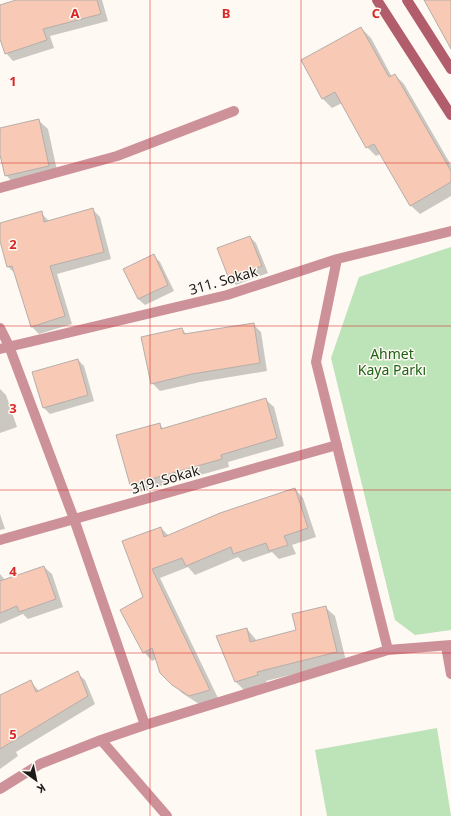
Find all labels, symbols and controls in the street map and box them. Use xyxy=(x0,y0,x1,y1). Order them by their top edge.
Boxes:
text: A xyxy=(71,4,80,22)
text: B xyxy=(222,4,230,22)
text: C xyxy=(372,4,380,22)
text: 1 xyxy=(9,72,17,90)
text: 2 xyxy=(9,235,17,253)
street label: 311. Sokak xyxy=(187,261,260,299)
park label: Ahmet Kaya Parkı xyxy=(358,344,426,379)
text: 3 xyxy=(9,399,17,417)
street label: 319. Sokak xyxy=(129,460,202,498)
text: 4 xyxy=(9,562,17,580)
text: 5 xyxy=(9,725,17,743)
north arrow xyxy=(16,760,56,800)
text: K xyxy=(34,781,49,797)

